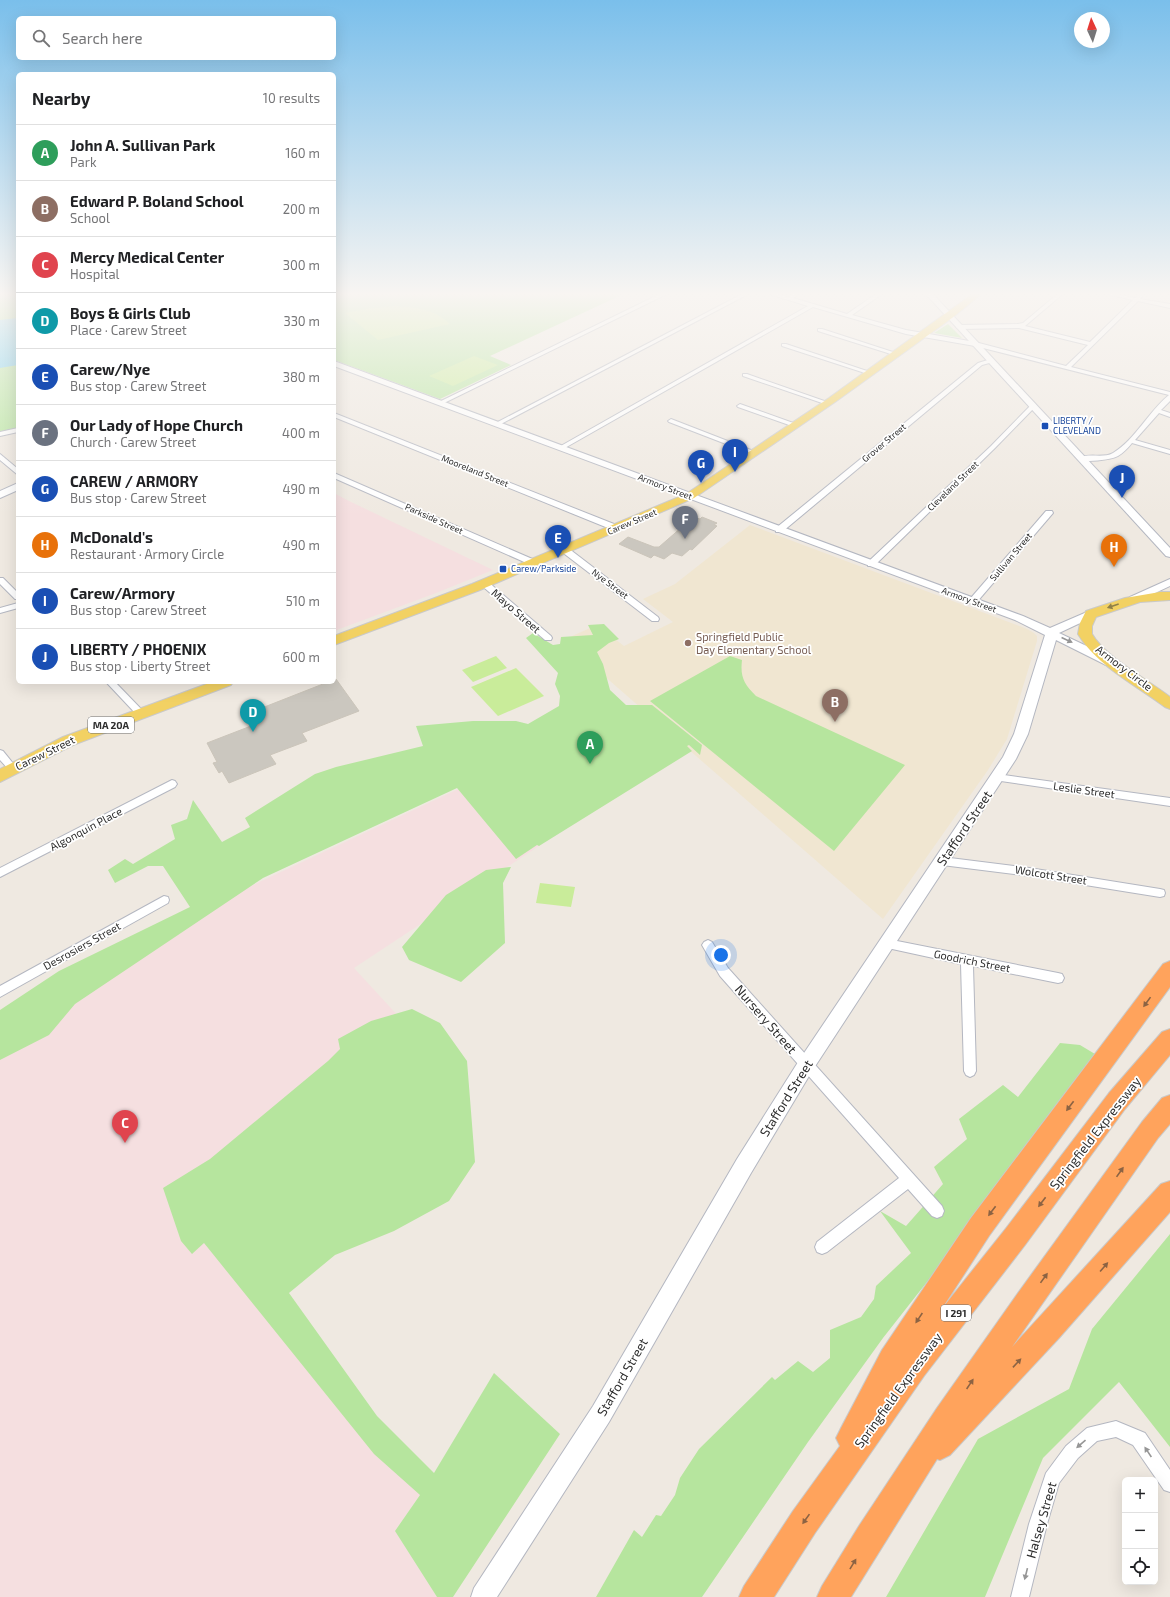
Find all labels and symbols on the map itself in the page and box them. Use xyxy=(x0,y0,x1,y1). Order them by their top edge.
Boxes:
north arrow xyxy=(1074,12,1110,48)
place label: LIBERTY / CLEVELAND xyxy=(1053,415,1101,436)
street label: Grover Street xyxy=(859,421,908,464)
marker: LIBERTY / CLEVELAND xyxy=(1040,421,1050,431)
pin: I xyxy=(722,439,748,472)
pin: G xyxy=(688,450,714,483)
street label: Mooreland Street xyxy=(440,452,511,489)
street label: Cleveland Street xyxy=(925,458,981,513)
pin: J xyxy=(1109,465,1135,498)
street label: Armory Street xyxy=(636,471,694,502)
street label: Parkside Street xyxy=(404,501,465,536)
street label: Carew Street xyxy=(605,506,659,537)
pin: F xyxy=(672,506,698,539)
pin: E xyxy=(545,525,571,558)
street label: Sullivan Street xyxy=(987,530,1034,583)
pin: H xyxy=(1101,534,1127,567)
place label: Carew/Parkside xyxy=(511,563,576,574)
marker: Carew/Parkside xyxy=(498,564,508,574)
street label: Nye Street xyxy=(590,566,631,601)
street label: Armory Street xyxy=(940,585,999,615)
street label: Mayo Street xyxy=(489,586,544,635)
one-way arrow xyxy=(1107,604,1119,610)
place label: Springfield Public Day Elementary School xyxy=(696,630,812,656)
one-way arrow xyxy=(1062,637,1073,643)
marker: Springfield Public Day Elementary School xyxy=(683,638,693,648)
street label: Armory Circle xyxy=(1093,642,1155,693)
pin: B xyxy=(822,689,848,722)
pin: D xyxy=(240,699,266,732)
road number: MA 20A xyxy=(88,717,134,733)
pin: A xyxy=(577,731,603,764)
street label: Carew Street xyxy=(13,733,77,772)
street label: Leslie Street xyxy=(1052,779,1116,800)
street label: Stafford Street xyxy=(933,787,995,869)
street label: Algonquin Place xyxy=(47,804,124,853)
street label: Wolcott Street xyxy=(1014,862,1088,887)
street label: Desrosiers Street xyxy=(41,919,123,972)
your location xyxy=(711,945,731,965)
street label: Goodrich Street xyxy=(933,947,1011,974)
street label: Nursery Street xyxy=(732,981,800,1057)
one-way arrow xyxy=(1144,997,1152,1007)
street label: Stafford Street xyxy=(756,1057,816,1139)
street label: Springfield Expressway xyxy=(1046,1073,1144,1193)
one-way arrow xyxy=(1066,1101,1074,1112)
pin: C xyxy=(112,1110,138,1143)
one-way arrow xyxy=(1116,1167,1124,1177)
one-way arrow xyxy=(1037,1196,1046,1207)
one-way arrow xyxy=(988,1205,996,1216)
one-way arrow xyxy=(1099,1261,1108,1272)
one-way arrow xyxy=(1040,1272,1048,1283)
road number: I 291 xyxy=(941,1305,971,1321)
one-way arrow xyxy=(916,1312,923,1324)
street label: Springfield Expressway xyxy=(851,1329,945,1451)
street label: Stafford Street xyxy=(593,1335,651,1419)
one-way arrow xyxy=(1012,1358,1021,1368)
one-way arrow xyxy=(966,1379,974,1389)
one-way arrow xyxy=(1076,1439,1086,1449)
one-way arrow xyxy=(1144,1446,1151,1458)
street label: Halsey Street xyxy=(1022,1480,1060,1560)
one-way arrow xyxy=(802,1514,810,1525)
one-way arrow xyxy=(850,1558,857,1569)
one-way arrow xyxy=(1022,1567,1028,1580)

